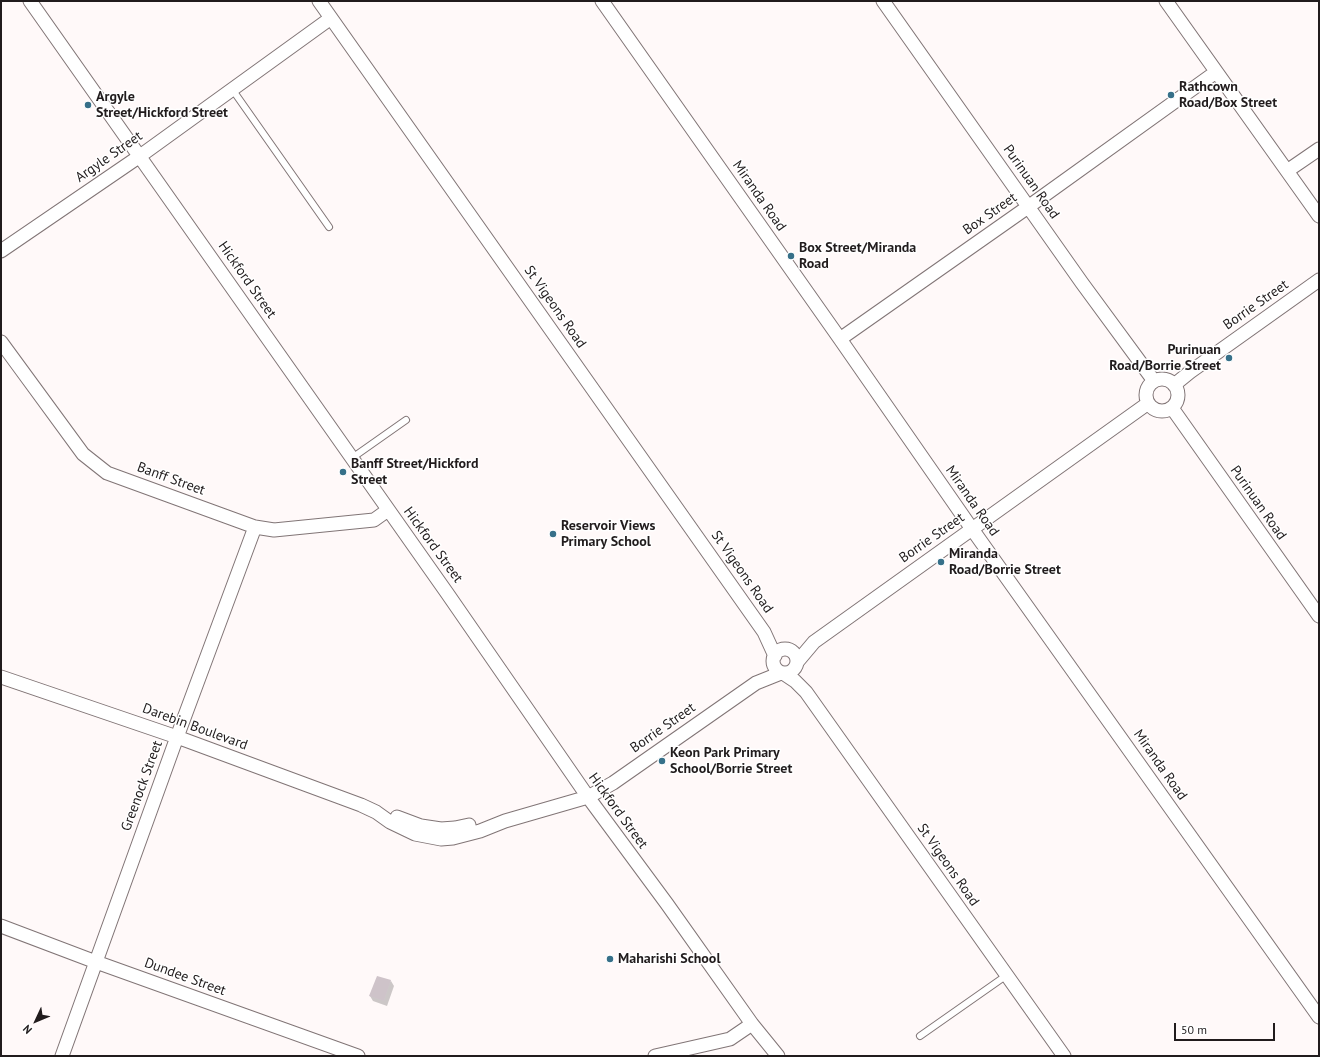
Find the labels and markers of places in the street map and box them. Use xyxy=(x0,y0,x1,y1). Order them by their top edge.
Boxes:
place label: Rathcown Road/Box Street xyxy=(1179,79,1277,112)
place label: Argyle Street/Hickford Street xyxy=(96,89,228,122)
marker: Rathcown Road/Box Street xyxy=(1166,90,1176,100)
marker: Argyle Street/Hickford Street xyxy=(83,100,93,110)
place label: Box Street/Miranda Road xyxy=(799,240,916,272)
marker: Box Street/Miranda Road xyxy=(786,251,796,261)
place label: Purinuan Road/Borrie Street xyxy=(1109,342,1221,374)
marker: Purinuan Road/Borrie Street xyxy=(1224,353,1234,363)
place label: Banff Street/Hickford Street xyxy=(351,456,479,488)
marker: Banff Street/Hickford Street xyxy=(338,467,348,477)
place label: Reservoir Views Primary School xyxy=(561,518,655,550)
marker: Reservoir Views Primary School xyxy=(548,529,558,539)
place label: Miranda Road/Borrie Street xyxy=(949,546,1061,578)
marker: Miranda Road/Borrie Street xyxy=(936,557,946,567)
place label: Keon Park Primary School/Borrie Street xyxy=(670,745,792,778)
marker: Keon Park Primary School/Borrie Street xyxy=(657,756,667,766)
place label: Maharishi School xyxy=(618,951,721,967)
marker: Maharishi School xyxy=(605,954,615,964)

